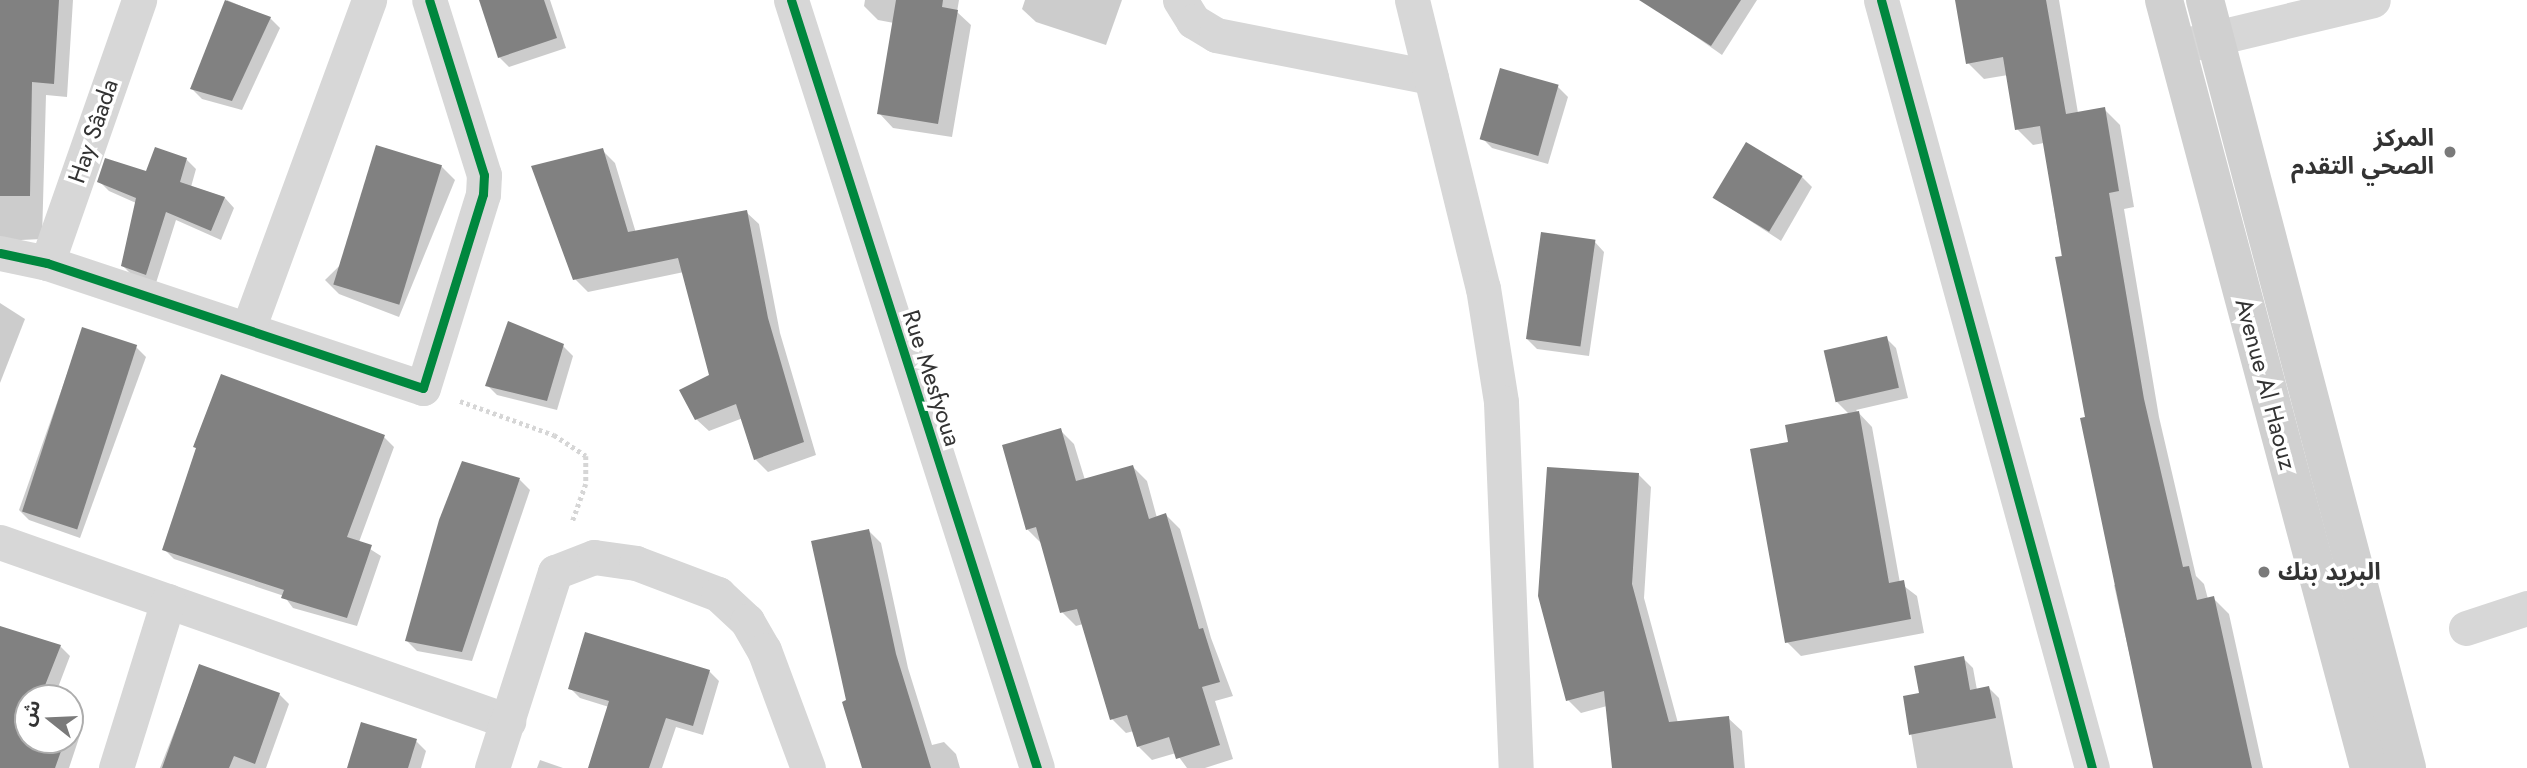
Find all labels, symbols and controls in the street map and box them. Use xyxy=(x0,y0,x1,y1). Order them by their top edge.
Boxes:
street label: Hay Sâada xyxy=(62,75,124,187)
place label: المركز الصحي التقدم xyxy=(2291,124,2434,180)
marker: المركز الصحي التقدم xyxy=(2440,142,2460,162)
street label: Avenue Al Haouz xyxy=(2229,295,2303,473)
street label: Rue Mesfyoua xyxy=(896,306,968,450)
place label: البريد بنك xyxy=(2278,558,2381,586)
marker: البريد بنك xyxy=(2256,564,2272,580)
north arrow xyxy=(14,684,84,754)
text: ش xyxy=(14,696,47,730)

